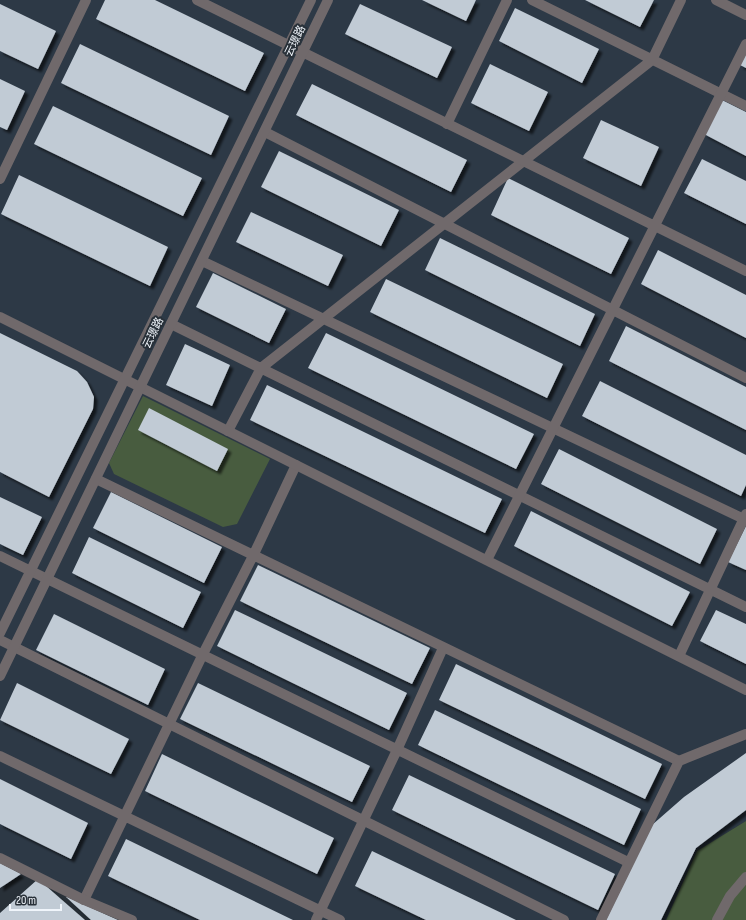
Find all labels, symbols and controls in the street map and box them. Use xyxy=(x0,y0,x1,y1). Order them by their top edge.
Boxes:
street label: 云璟路 xyxy=(282,23,308,59)
street label: 云璟路 xyxy=(140,315,166,351)
scale bar xyxy=(10,886,61,912)
text: 20 m xyxy=(16,893,36,908)

